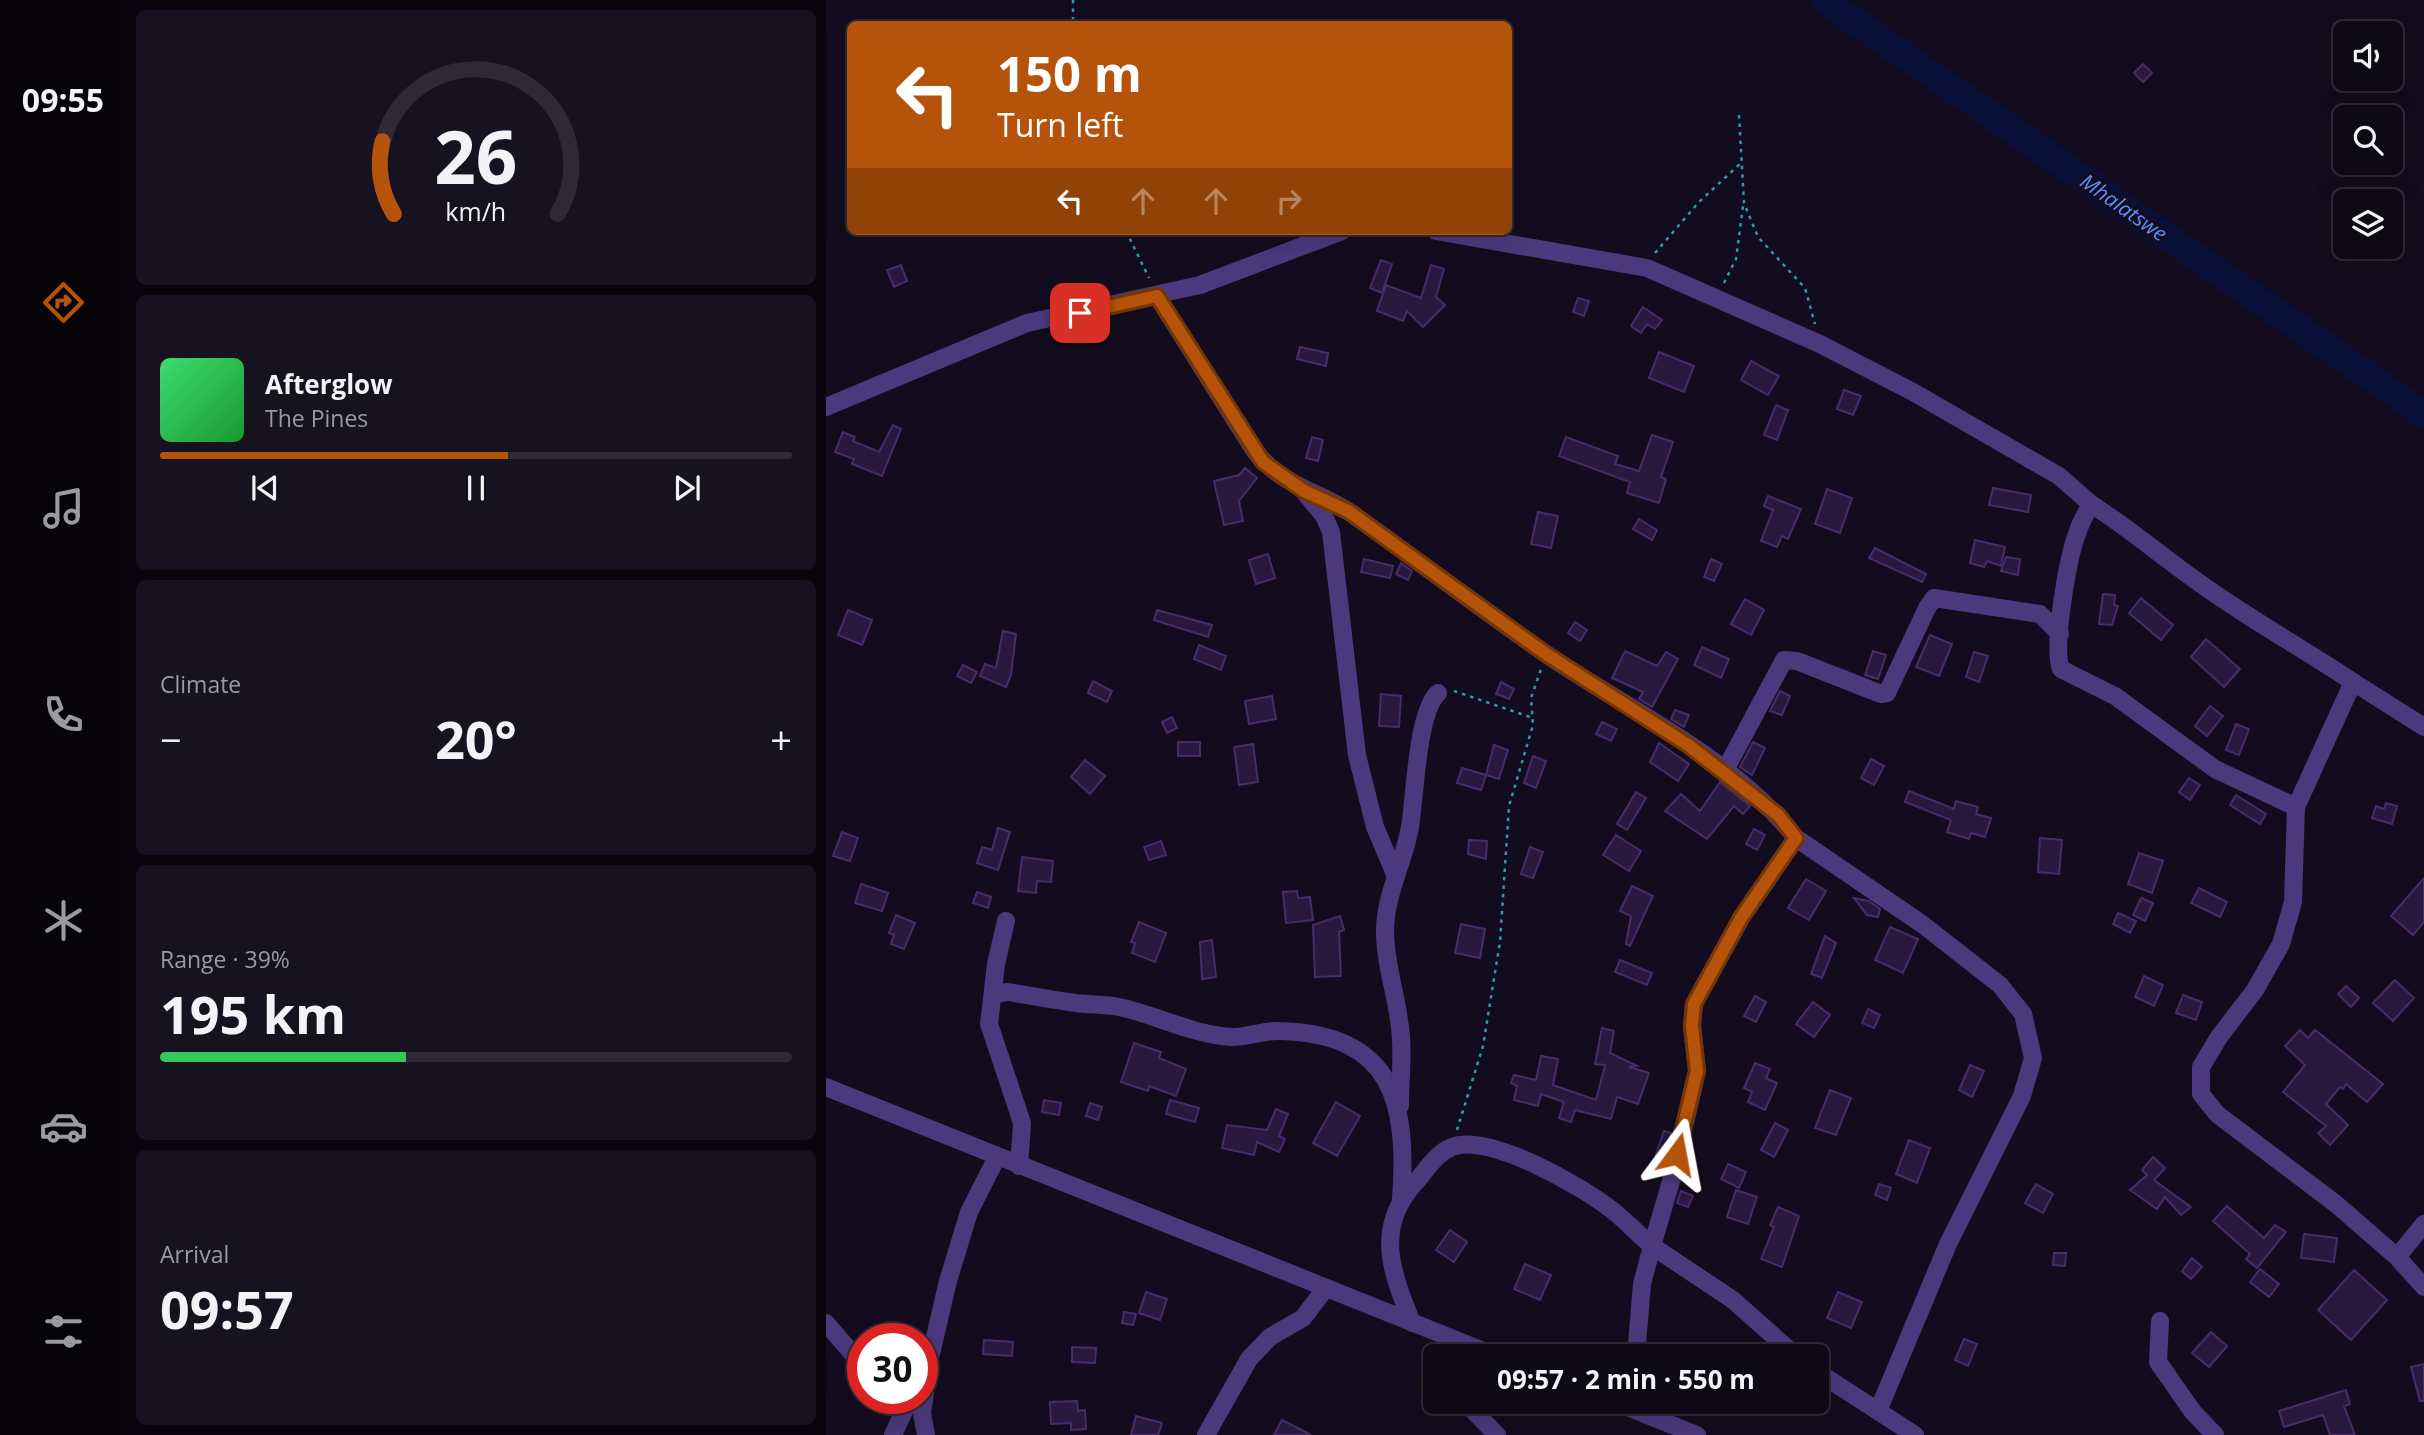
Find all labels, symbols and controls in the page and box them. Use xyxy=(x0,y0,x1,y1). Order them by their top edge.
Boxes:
map controls xyxy=(2333,21,2403,259)
button: sound xyxy=(2333,21,2403,91)
text: 150 m xyxy=(997,40,1142,106)
icon: left xyxy=(882,49,973,140)
text: 09:55 xyxy=(22,78,104,121)
text: Turn left xyxy=(997,103,1123,146)
button: search xyxy=(2333,105,2403,175)
text: 26 xyxy=(434,106,518,205)
water label: Mhalatswe xyxy=(2075,167,2173,247)
icon: left xyxy=(1051,182,1089,220)
icon: ahead xyxy=(1124,182,1162,220)
icon: ahead xyxy=(1197,182,1235,220)
icon: right xyxy=(1270,182,1308,220)
button: layers xyxy=(2333,189,2403,259)
text: km/h xyxy=(446,193,506,227)
icon: directions xyxy=(39,278,88,327)
pin xyxy=(1050,283,1110,343)
icon: arrive xyxy=(1061,294,1099,332)
text: Afterglow xyxy=(265,366,392,402)
text: The Pines xyxy=(265,402,368,434)
icon: previous xyxy=(246,469,284,507)
icon: pause xyxy=(457,469,495,507)
icon: next xyxy=(668,469,706,507)
icon: music xyxy=(39,484,88,533)
text: Climate xyxy=(160,668,241,700)
icon: phone xyxy=(39,690,88,739)
text: 20° xyxy=(435,703,517,774)
text: − xyxy=(160,713,182,765)
text: + xyxy=(770,713,792,765)
icon: climate xyxy=(39,896,88,945)
text: Range · 39% xyxy=(160,943,290,975)
text: 195 km xyxy=(160,978,346,1049)
icon: car xyxy=(39,1102,88,1151)
position arrow xyxy=(1640,1117,1714,1191)
text: Arrival xyxy=(160,1238,229,1270)
text: 09:57 xyxy=(160,1273,294,1344)
icon: filters xyxy=(39,1307,88,1356)
speed limit sign: 30 xyxy=(847,1323,938,1414)
text: 09:57 · 2 min · 550 m xyxy=(1497,1361,1755,1397)

